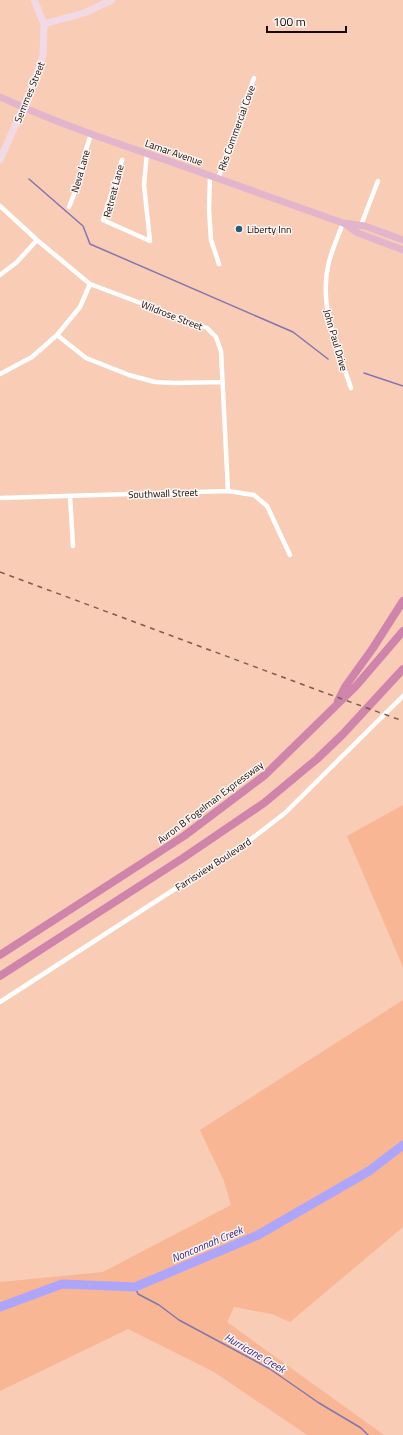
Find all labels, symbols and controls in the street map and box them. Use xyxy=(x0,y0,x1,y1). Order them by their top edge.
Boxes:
scale bar xyxy=(267,8,346,34)
text: 100 m xyxy=(273,12,306,31)
street label: Semmes Street xyxy=(10,59,49,125)
street label: Rks Commercial Cove xyxy=(214,83,259,173)
street label: Lamar Avenue xyxy=(143,136,205,169)
street label: Neva Lane xyxy=(67,148,94,194)
street label: Retreat Lane xyxy=(99,163,128,219)
place label: Liberty Inn xyxy=(247,222,292,237)
marker: Liberty Inn xyxy=(234,224,244,234)
street label: Wildrose Street xyxy=(139,297,205,334)
street label: John Paul Drive xyxy=(320,307,351,373)
street label: Southwall Street xyxy=(128,485,199,502)
street label: Avron B Fogelman Expressway xyxy=(154,757,267,847)
street label: Farrisview Boulevard xyxy=(172,834,254,895)
water label: Nonconnah Creek xyxy=(169,1221,246,1266)
water label: Hurricane Creek xyxy=(221,1329,290,1378)

